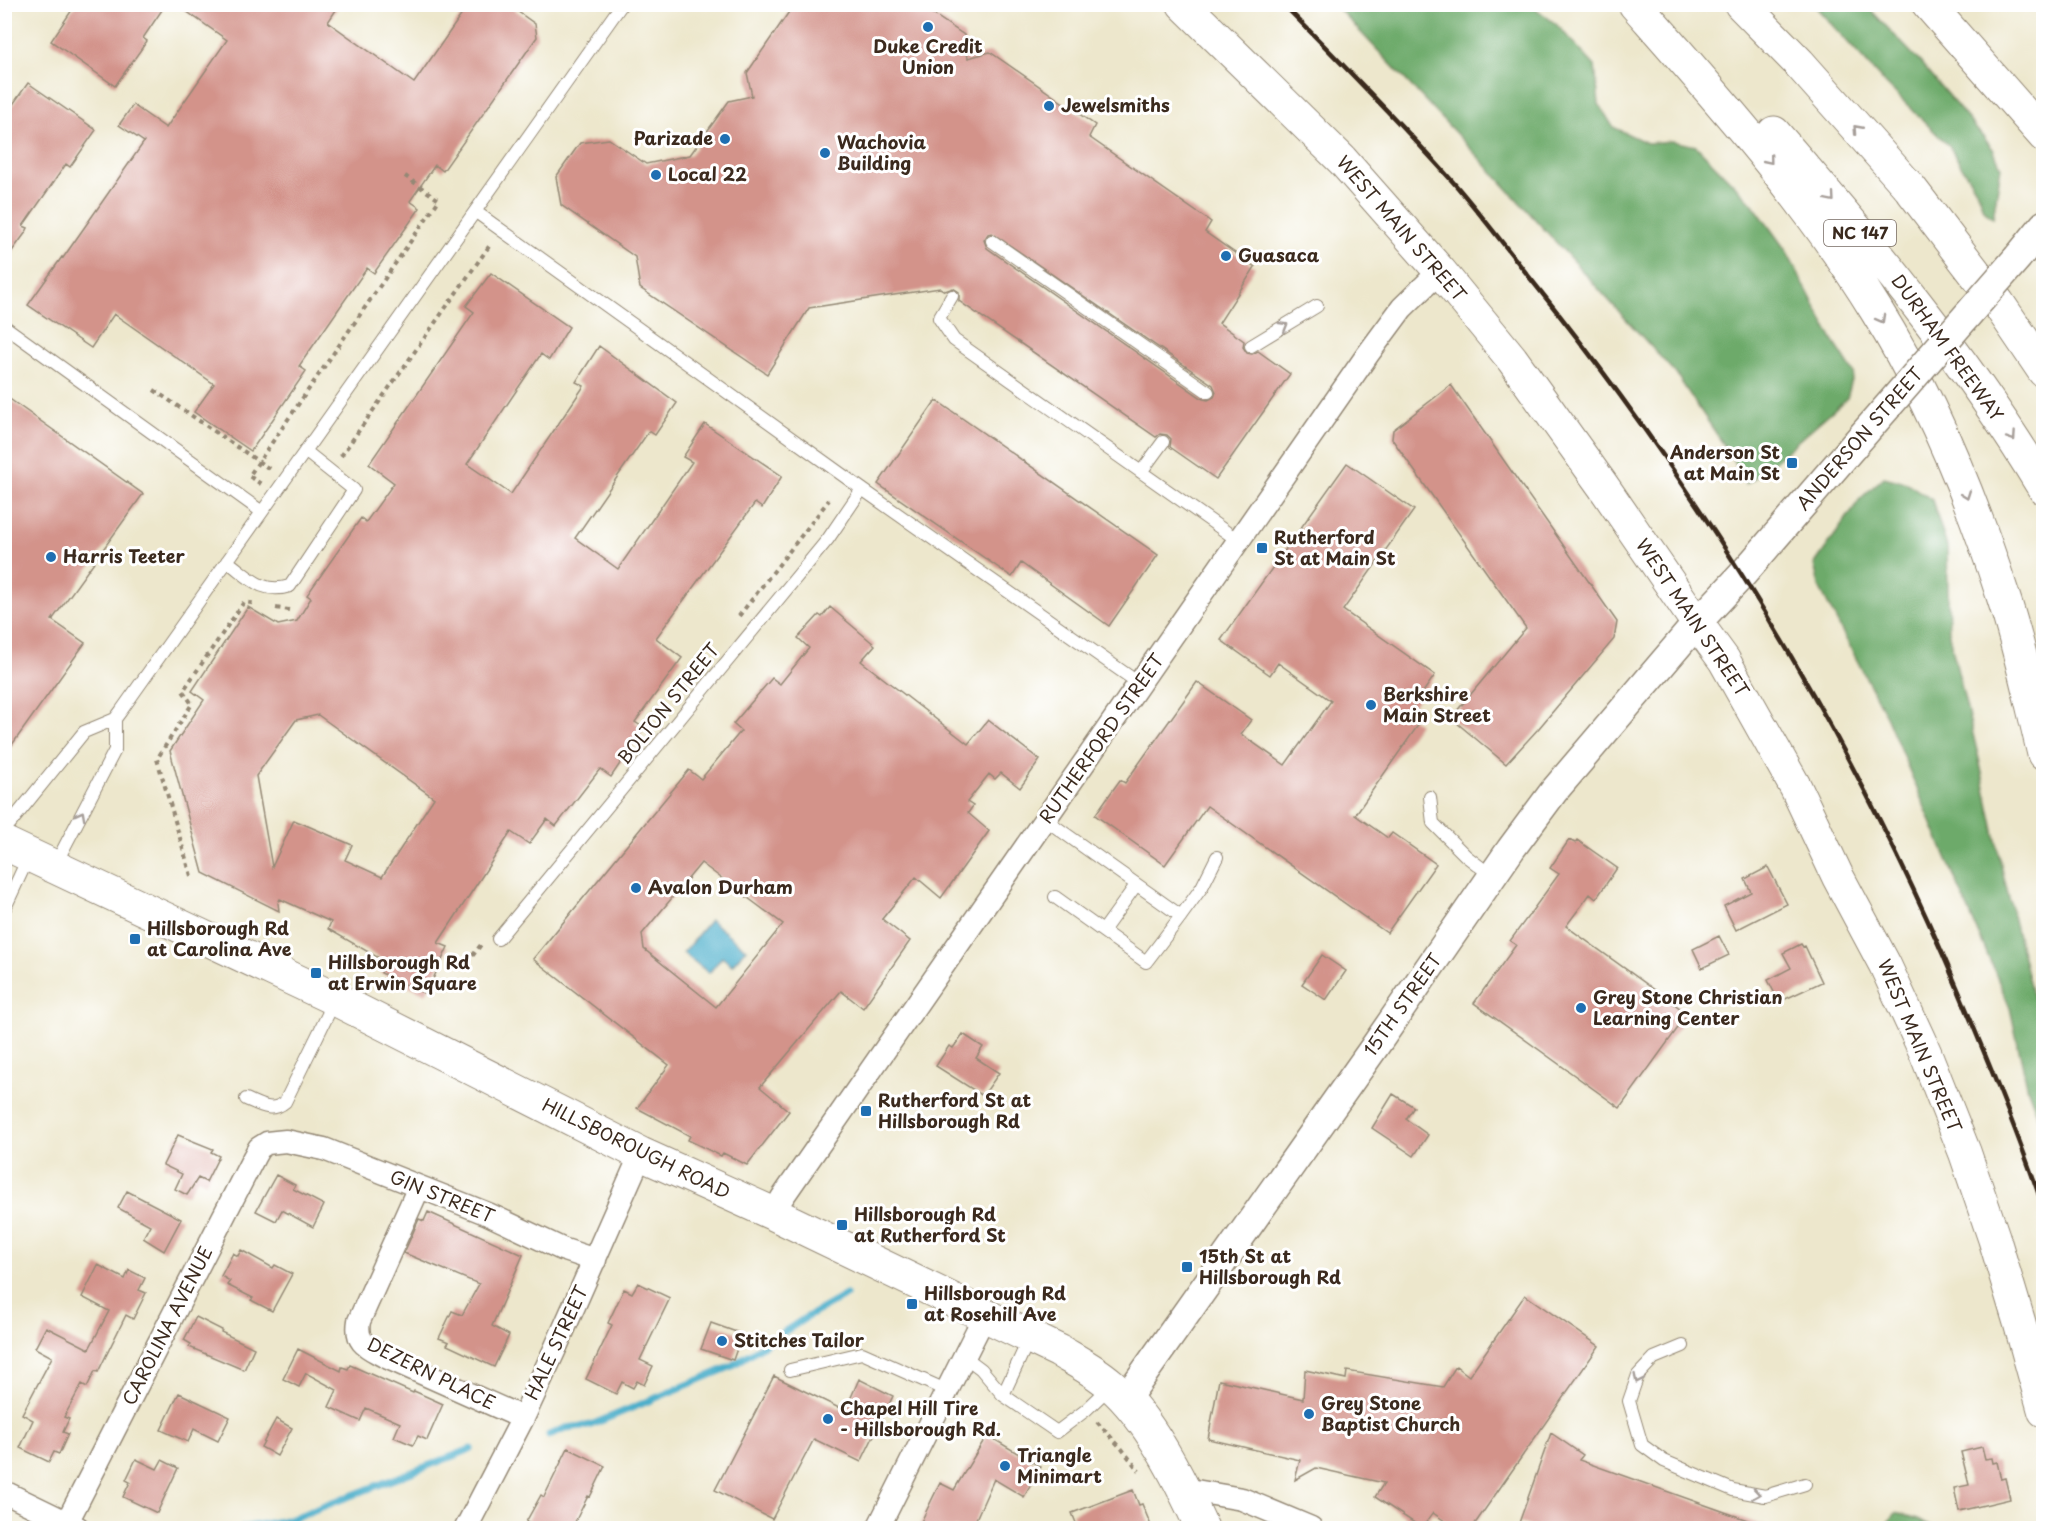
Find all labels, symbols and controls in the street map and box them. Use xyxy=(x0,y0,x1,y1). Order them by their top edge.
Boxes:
marker: Duke Credit Union xyxy=(921,20,935,34)
place label: Duke Credit Union xyxy=(873,32,983,80)
place label: Jewelsmiths xyxy=(1061,91,1170,118)
marker: Jewelsmiths xyxy=(1042,99,1056,113)
place label: Parizade xyxy=(634,124,713,151)
one-way arrow xyxy=(1853,125,1864,136)
place label: Wachovia Building xyxy=(837,128,927,176)
marker: Parizade xyxy=(718,132,732,146)
marker: Wachovia Building xyxy=(818,146,832,160)
street label: WEST MAIN STREET xyxy=(1331,149,1474,307)
one-way arrow xyxy=(1761,154,1772,165)
place label: Local 22 xyxy=(668,160,747,187)
marker: Local 22 xyxy=(649,168,663,182)
one-way arrow xyxy=(1824,192,1835,202)
road number: NC 147 xyxy=(1824,220,1896,246)
place label: Guasaca xyxy=(1238,241,1320,268)
marker: Guasaca xyxy=(1219,249,1233,263)
street label: DURHAM FREEWAY xyxy=(1886,268,2011,426)
one-way arrow xyxy=(1874,313,1886,323)
one-way arrow xyxy=(1278,321,1288,333)
street label: ANDERSON STREET xyxy=(1789,360,1929,515)
one-way arrow xyxy=(2005,431,2016,442)
place label: Anderson St at Main St xyxy=(1669,438,1781,486)
marker: Anderson St at Main St xyxy=(1785,456,1799,470)
one-way arrow xyxy=(1959,489,1971,500)
place label: Rutherford St at Main St xyxy=(1274,523,1396,571)
street label: WEST MAIN STREET xyxy=(1630,533,1757,702)
marker: Rutherford St at Main St xyxy=(1255,541,1269,555)
place label: Harris Teeter xyxy=(63,542,186,569)
marker: Harris Teeter xyxy=(44,550,58,564)
street label: BOLTON STREET xyxy=(610,636,726,769)
street label: RUTHERFORD STREET xyxy=(1032,647,1170,829)
place label: Berkshire Main Street xyxy=(1383,680,1491,728)
marker: Berkshire Main Street xyxy=(1364,698,1378,712)
one-way arrow xyxy=(74,810,85,821)
place label: Avalon Durham xyxy=(648,873,793,900)
marker: Avalon Durham xyxy=(629,881,643,895)
place label: Hillsborough Rd at Carolina Ave xyxy=(147,914,292,962)
marker: Hillsborough Rd at Carolina Ave xyxy=(128,932,142,946)
street label: 15TH STREET xyxy=(1356,947,1447,1061)
place label: Hillsborough Rd at Erwin Square xyxy=(328,948,477,996)
street label: WEST MAIN STREET xyxy=(1872,955,1969,1137)
marker: Hillsborough Rd at Erwin Square xyxy=(309,966,323,980)
place label: Grey Stone Christian Learning Center xyxy=(1593,983,1783,1031)
marker: Grey Stone Christian Learning Center xyxy=(1574,1001,1588,1015)
place label: Rutherford St at Hillsborough Rd xyxy=(878,1086,1032,1134)
street label: HILLSBOROUGH ROAD xyxy=(538,1090,735,1205)
marker: Rutherford St at Hillsborough Rd xyxy=(859,1104,873,1118)
street label: GIN STREET xyxy=(386,1162,499,1229)
place label: Hillsborough Rd at Rutherford St xyxy=(854,1200,1006,1248)
marker: Hillsborough Rd at Rutherford St xyxy=(835,1218,849,1232)
street label: CAROLINA AVENUE xyxy=(115,1241,218,1410)
place label: 15th St at Hillsborough Rd xyxy=(1199,1242,1341,1290)
marker: 15th St at Hillsborough Rd xyxy=(1180,1260,1194,1274)
place label: Hillsborough Rd at Rosehill Ave xyxy=(924,1279,1066,1327)
street label: HALE STREET xyxy=(517,1280,594,1404)
marker: Hillsborough Rd at Rosehill Ave xyxy=(905,1297,919,1311)
place label: Stitches Tailor xyxy=(734,1326,865,1353)
street label: DEZERN PLACE xyxy=(363,1330,500,1415)
marker: Stitches Tailor xyxy=(715,1334,729,1348)
one-way arrow xyxy=(1633,1373,1645,1384)
place label: Grey Stone Baptist Church xyxy=(1321,1389,1460,1437)
place label: Chapel Hill Tire - Hillsborough Rd. xyxy=(840,1394,1001,1442)
marker: Grey Stone Baptist Church xyxy=(1302,1407,1316,1421)
marker: Chapel Hill Tire - Hillsborough Rd. xyxy=(821,1412,835,1426)
place label: Triangle Minimart xyxy=(1017,1441,1102,1489)
marker: Triangle Minimart xyxy=(998,1459,1012,1473)
one-way arrow xyxy=(1751,1488,1760,1500)

